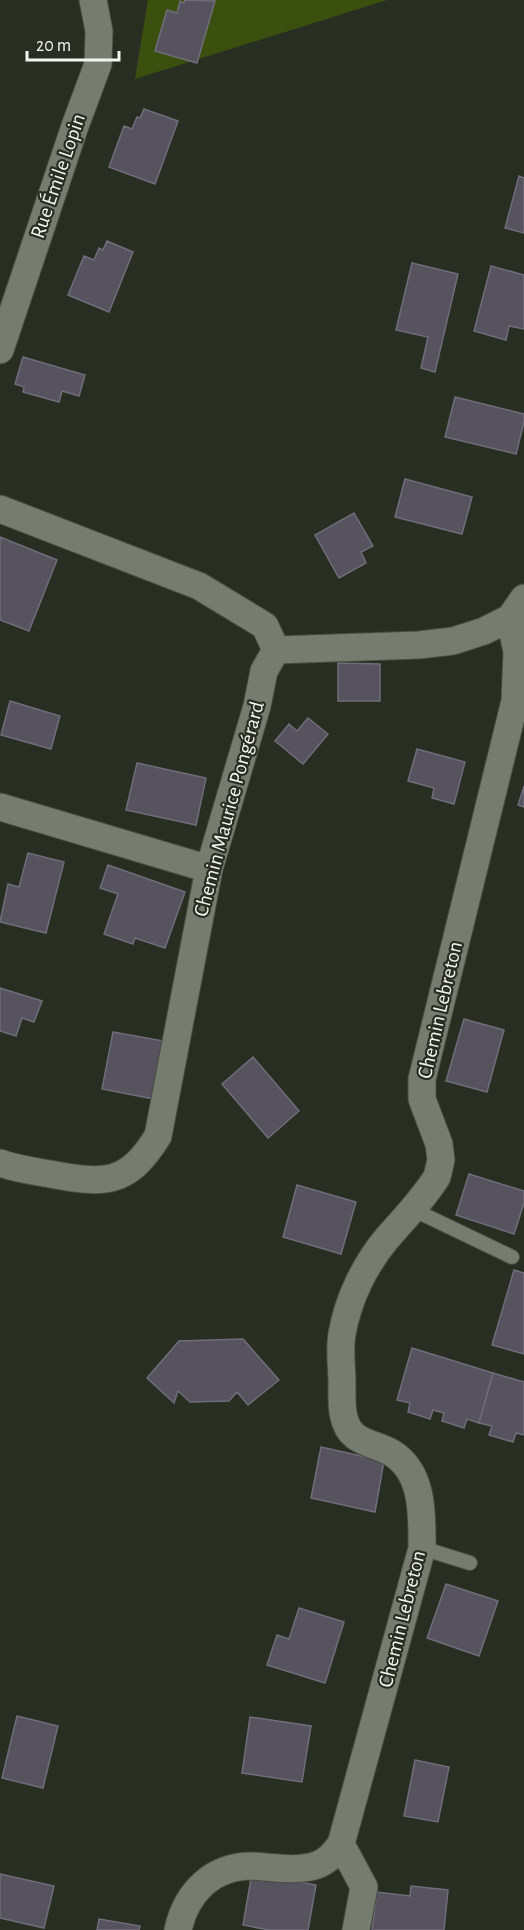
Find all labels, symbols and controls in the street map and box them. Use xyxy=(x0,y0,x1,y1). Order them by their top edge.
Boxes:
scale bar xyxy=(27,24,118,62)
text: 20 m xyxy=(36,37,71,55)
street label: Rue Émile Lopin xyxy=(25,110,89,241)
street label: Chemin Maurice Pongérard xyxy=(190,699,268,919)
street label: Chemin Lebreton xyxy=(414,939,466,1081)
street label: Chemin Lebreton xyxy=(375,1548,429,1690)

